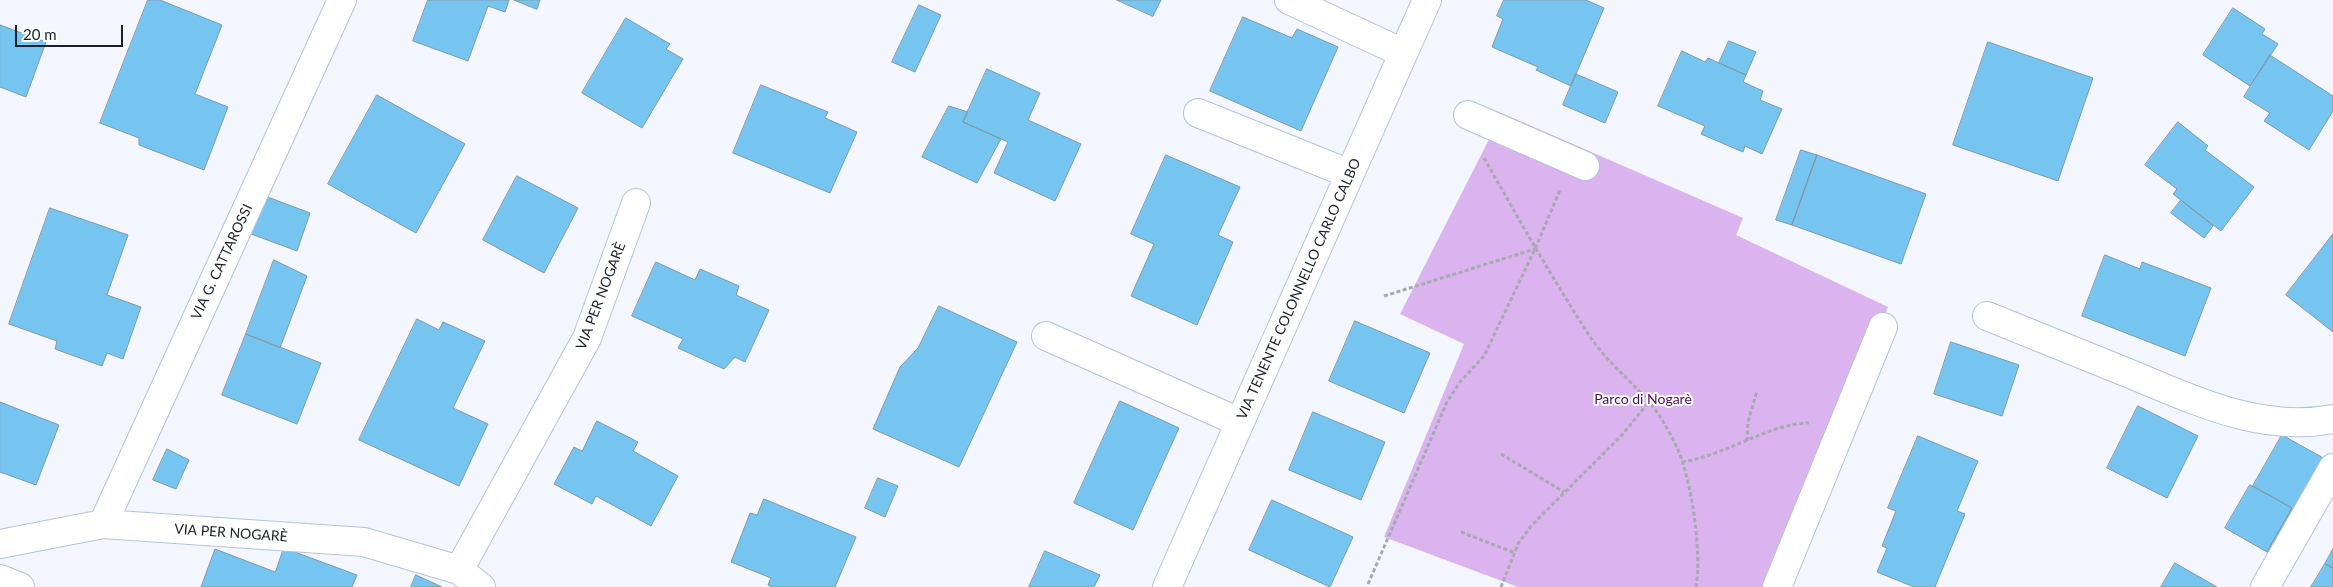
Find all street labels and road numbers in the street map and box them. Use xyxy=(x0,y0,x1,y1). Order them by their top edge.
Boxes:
street label: VIA TENENTE COLONNELLO CARLO CALBO xyxy=(1234,156,1364,422)
street label: VIA G. CATTAROSSI xyxy=(188,202,256,322)
street label: VIA PER NOGARÈ xyxy=(573,240,629,352)
street label: VIA PER NOGARÈ xyxy=(174,521,288,545)

